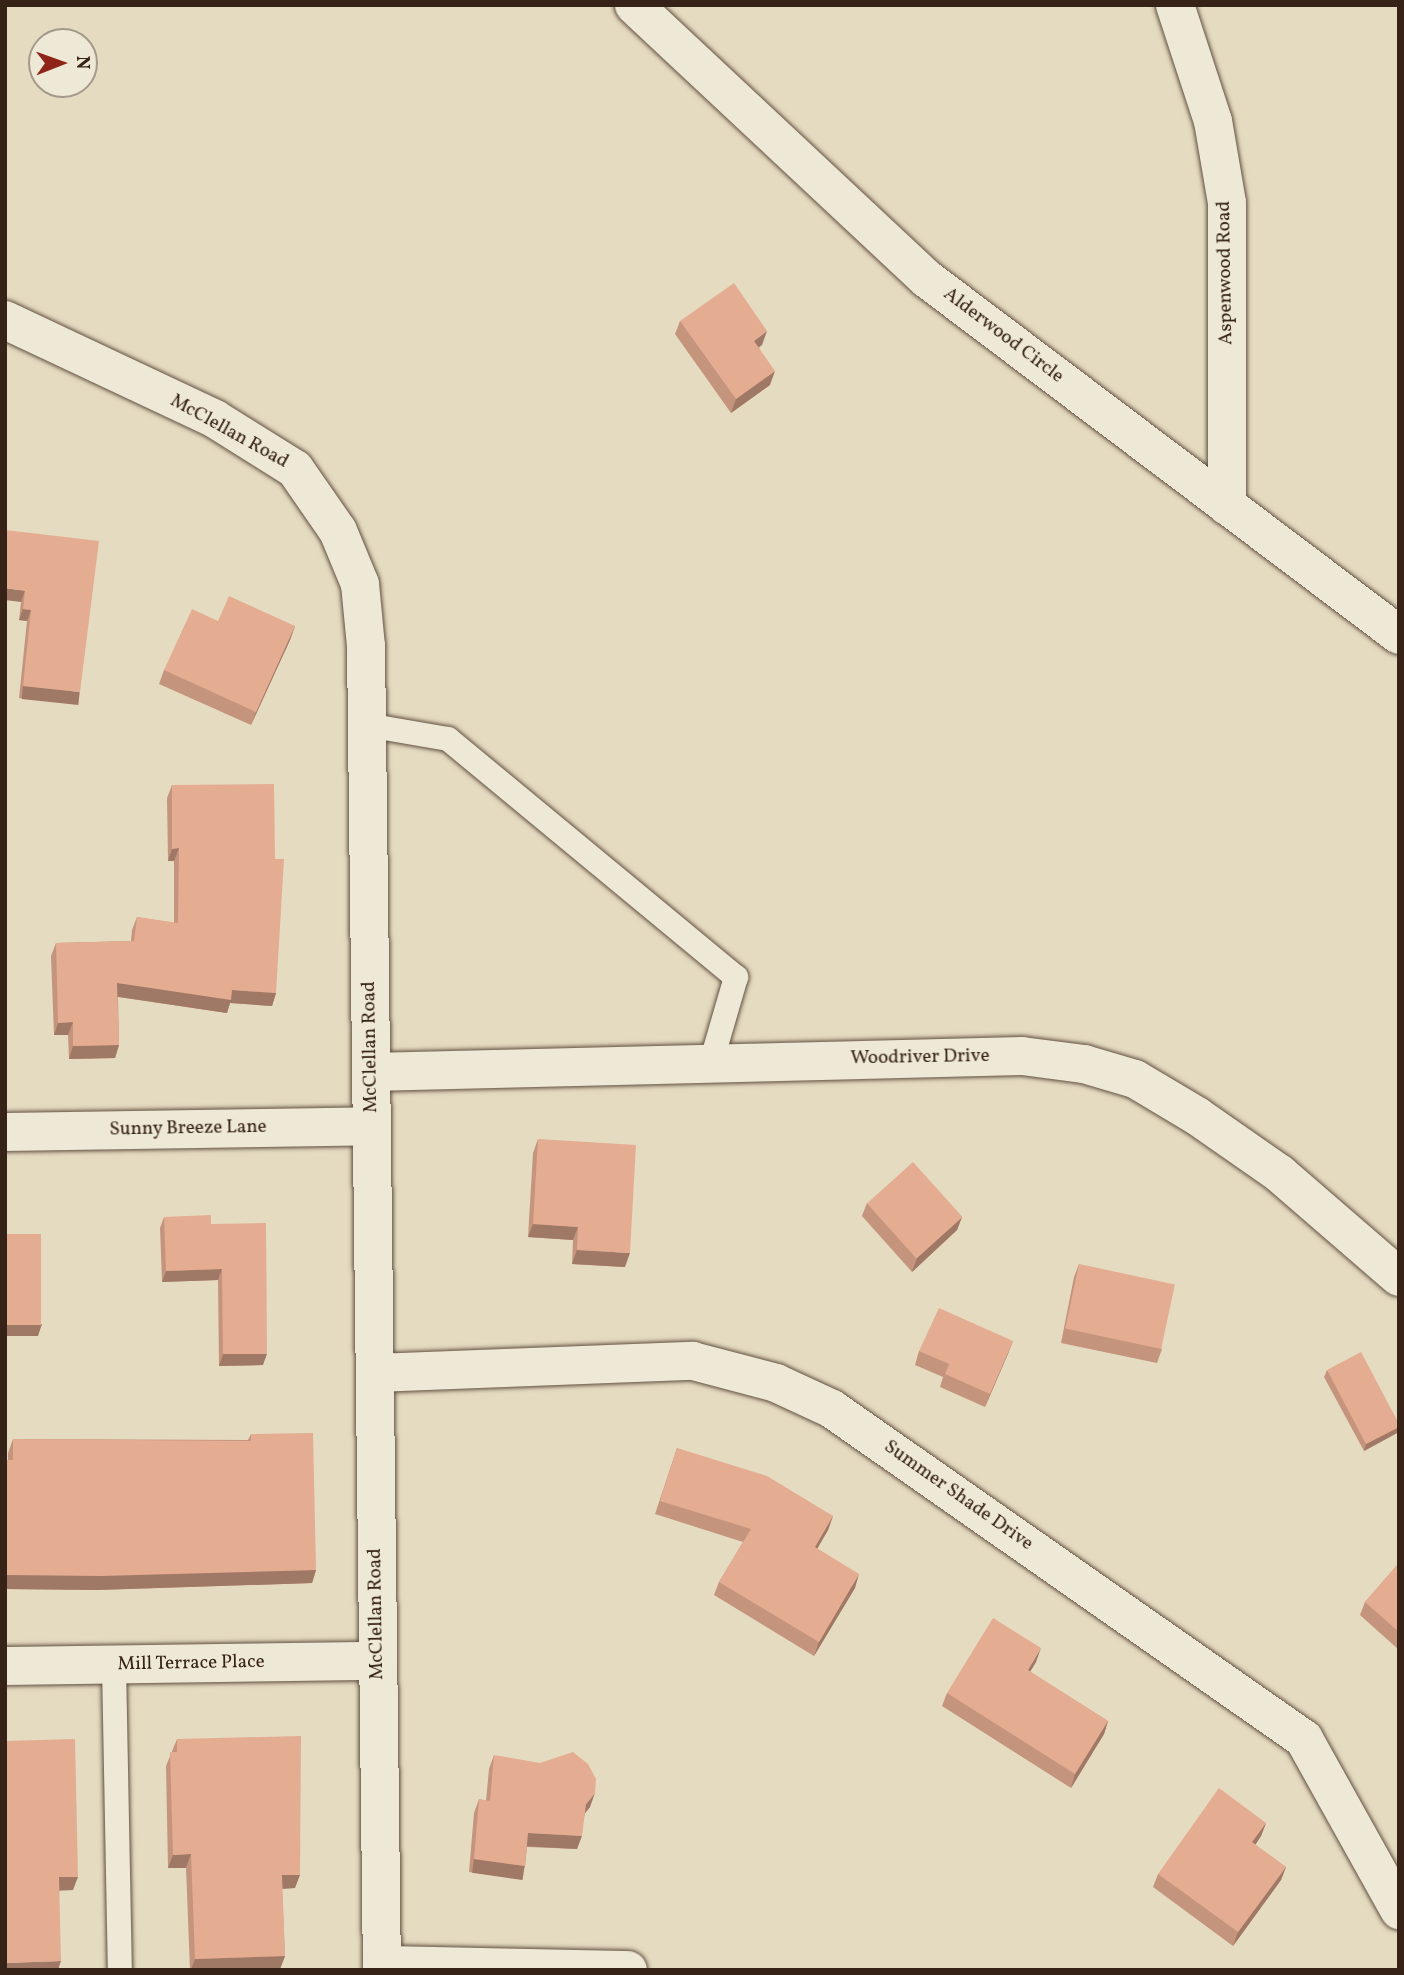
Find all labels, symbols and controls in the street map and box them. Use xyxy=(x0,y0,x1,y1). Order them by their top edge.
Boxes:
north arrow xyxy=(28,28,98,98)
text: N xyxy=(69,56,95,70)
street label: Aspenwood Road xyxy=(1213,201,1239,345)
street label: Alderwood Circle xyxy=(938,283,1068,389)
street label: McClellan Road xyxy=(166,390,292,474)
street label: McClellan Road xyxy=(358,981,384,1113)
street label: Woodriver Drive xyxy=(850,1045,990,1071)
street label: Sunny Breeze Lane xyxy=(109,1116,267,1142)
street label: Summer Shade Drive xyxy=(879,1436,1037,1556)
street label: McClellan Road xyxy=(364,1548,390,1680)
street label: Mill Terrace Place xyxy=(117,1651,265,1677)

